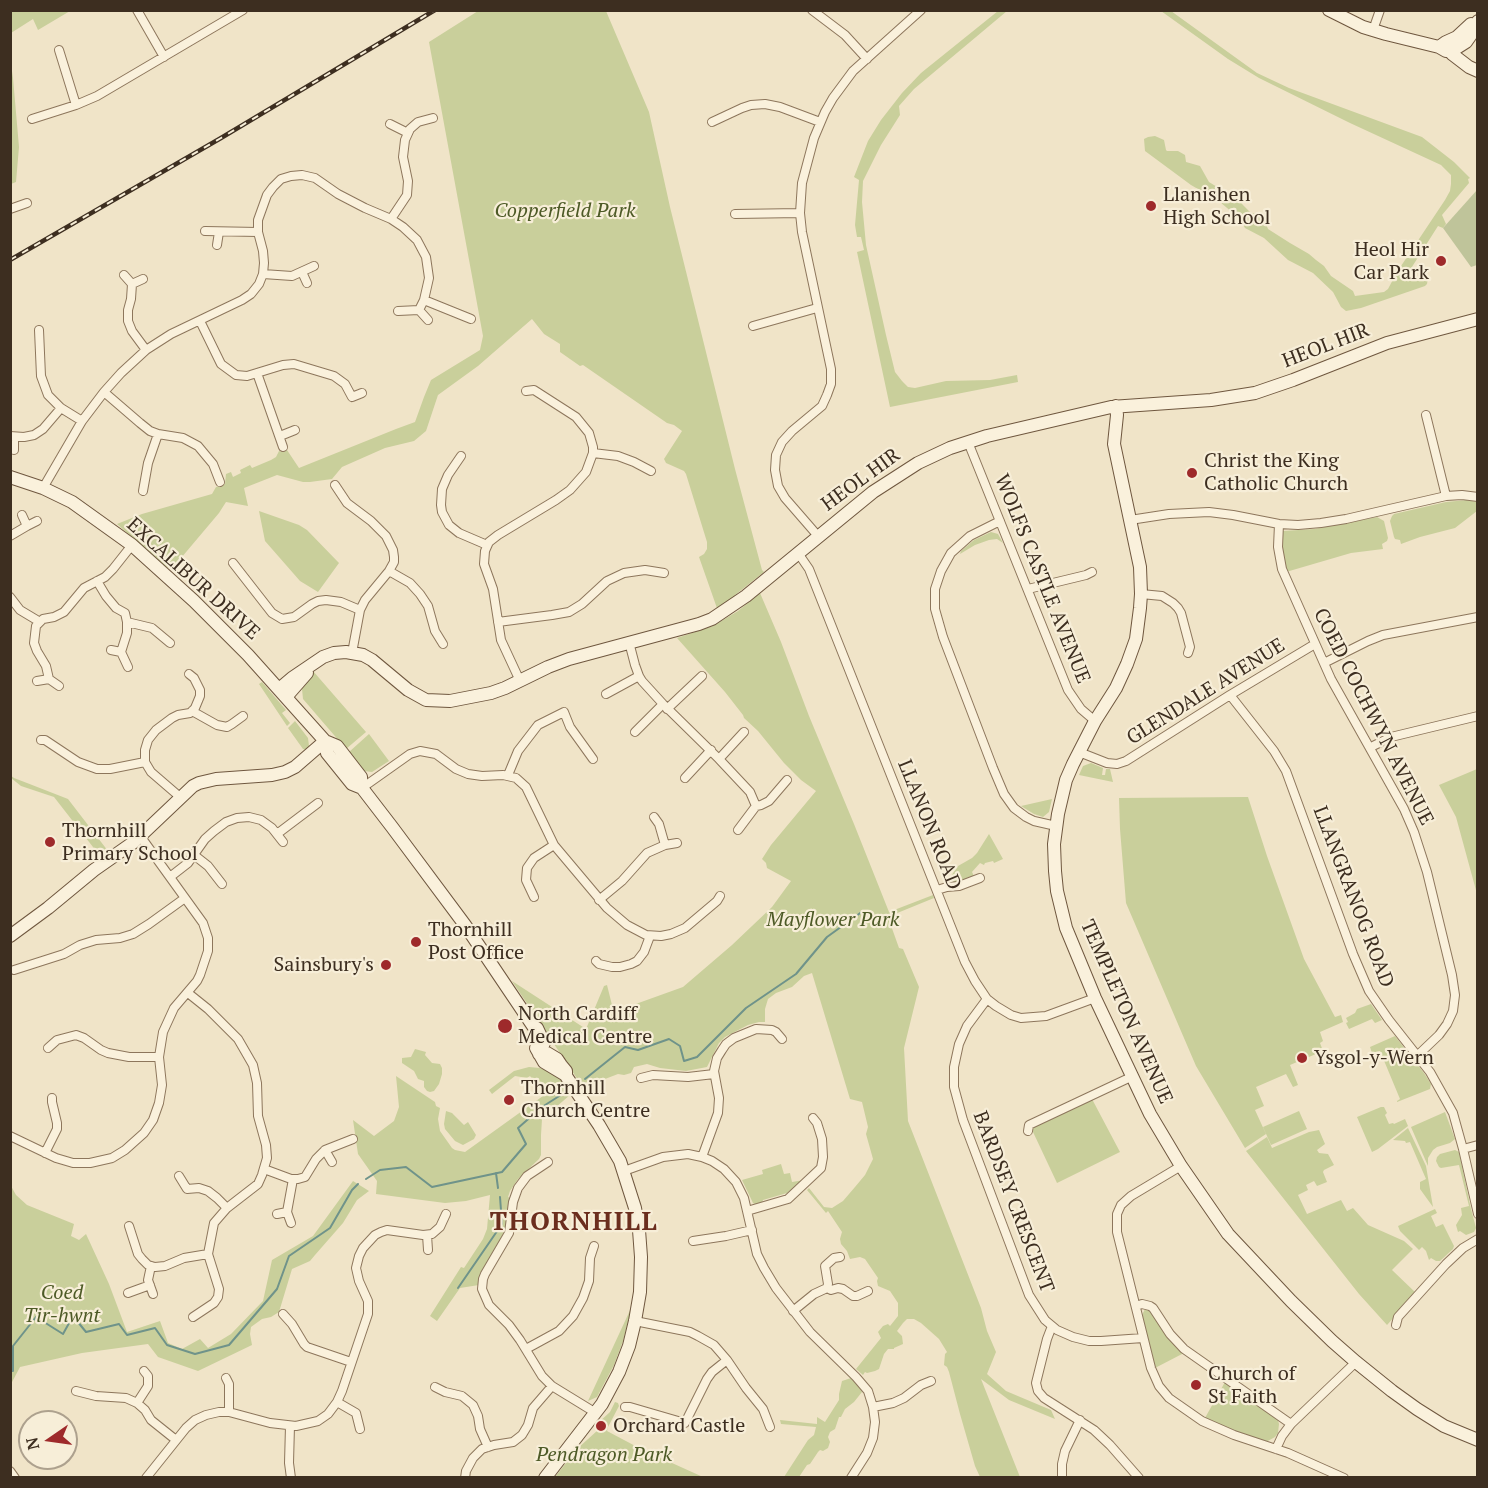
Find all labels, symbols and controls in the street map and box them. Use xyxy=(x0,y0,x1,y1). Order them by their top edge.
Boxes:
place label: Llanishen High School xyxy=(1163,183,1271,230)
park label: Copperfield Park xyxy=(494,199,636,223)
marker: Llanishen High School xyxy=(1144,199,1158,213)
place label: Heol Hir Car Park xyxy=(1353,238,1429,285)
marker: Heol Hir Car Park xyxy=(1434,254,1448,268)
street label: HEOL HIR xyxy=(1279,318,1373,374)
street label: HEOL HIR xyxy=(817,443,905,517)
place label: Christ the King Catholic Church xyxy=(1204,449,1348,496)
marker: Christ the King Catholic Church xyxy=(1185,466,1199,480)
street label: WOLFS CASTLE AVENUE xyxy=(989,471,1095,687)
street label: EXCALIBUR DRIVE xyxy=(121,513,265,645)
street label: COED COCHWYN AVENUE xyxy=(1308,605,1438,829)
street label: GLENDALE AVENUE xyxy=(1123,634,1289,750)
street label: LLANON ROAD xyxy=(892,756,966,894)
street label: LLANGRANOG ROAD xyxy=(1307,803,1399,991)
place label: Thornhill Primary School xyxy=(62,819,198,866)
marker: Thornhill Primary School xyxy=(43,835,57,849)
park label: Mayflower Park xyxy=(767,908,899,932)
street label: TEMPLETON AVENUE xyxy=(1075,916,1177,1108)
place label: Thornhill Post Office xyxy=(428,918,524,965)
marker: Thornhill Post Office xyxy=(409,935,423,949)
place label: Sainsbury's xyxy=(274,953,374,977)
marker: Sainsbury's xyxy=(379,958,393,972)
place label: North Cardiff Medical Centre xyxy=(518,1002,652,1049)
marker: North Cardiff Medical Centre xyxy=(496,1017,514,1035)
place label: Ysgol-y-Wern xyxy=(1314,1046,1434,1070)
marker: Ysgol-y-Wern xyxy=(1295,1051,1309,1065)
place label: Thornhill Church Centre xyxy=(521,1076,650,1123)
marker: Thornhill Church Centre xyxy=(502,1093,516,1107)
street label: BARDSEY CRESCENT xyxy=(967,1108,1059,1296)
district label: THORNHILL xyxy=(490,1207,658,1239)
park label: Coed Tir-hwnt xyxy=(24,1281,100,1328)
place label: Church of St Faith xyxy=(1208,1362,1296,1409)
marker: Church of St Faith xyxy=(1189,1378,1203,1392)
north arrow xyxy=(18,1410,78,1470)
place label: Orchard Castle xyxy=(613,1414,745,1438)
marker: Orchard Castle xyxy=(594,1419,608,1433)
text: N xyxy=(20,1435,44,1452)
park label: Pendragon Park xyxy=(536,1443,672,1467)

